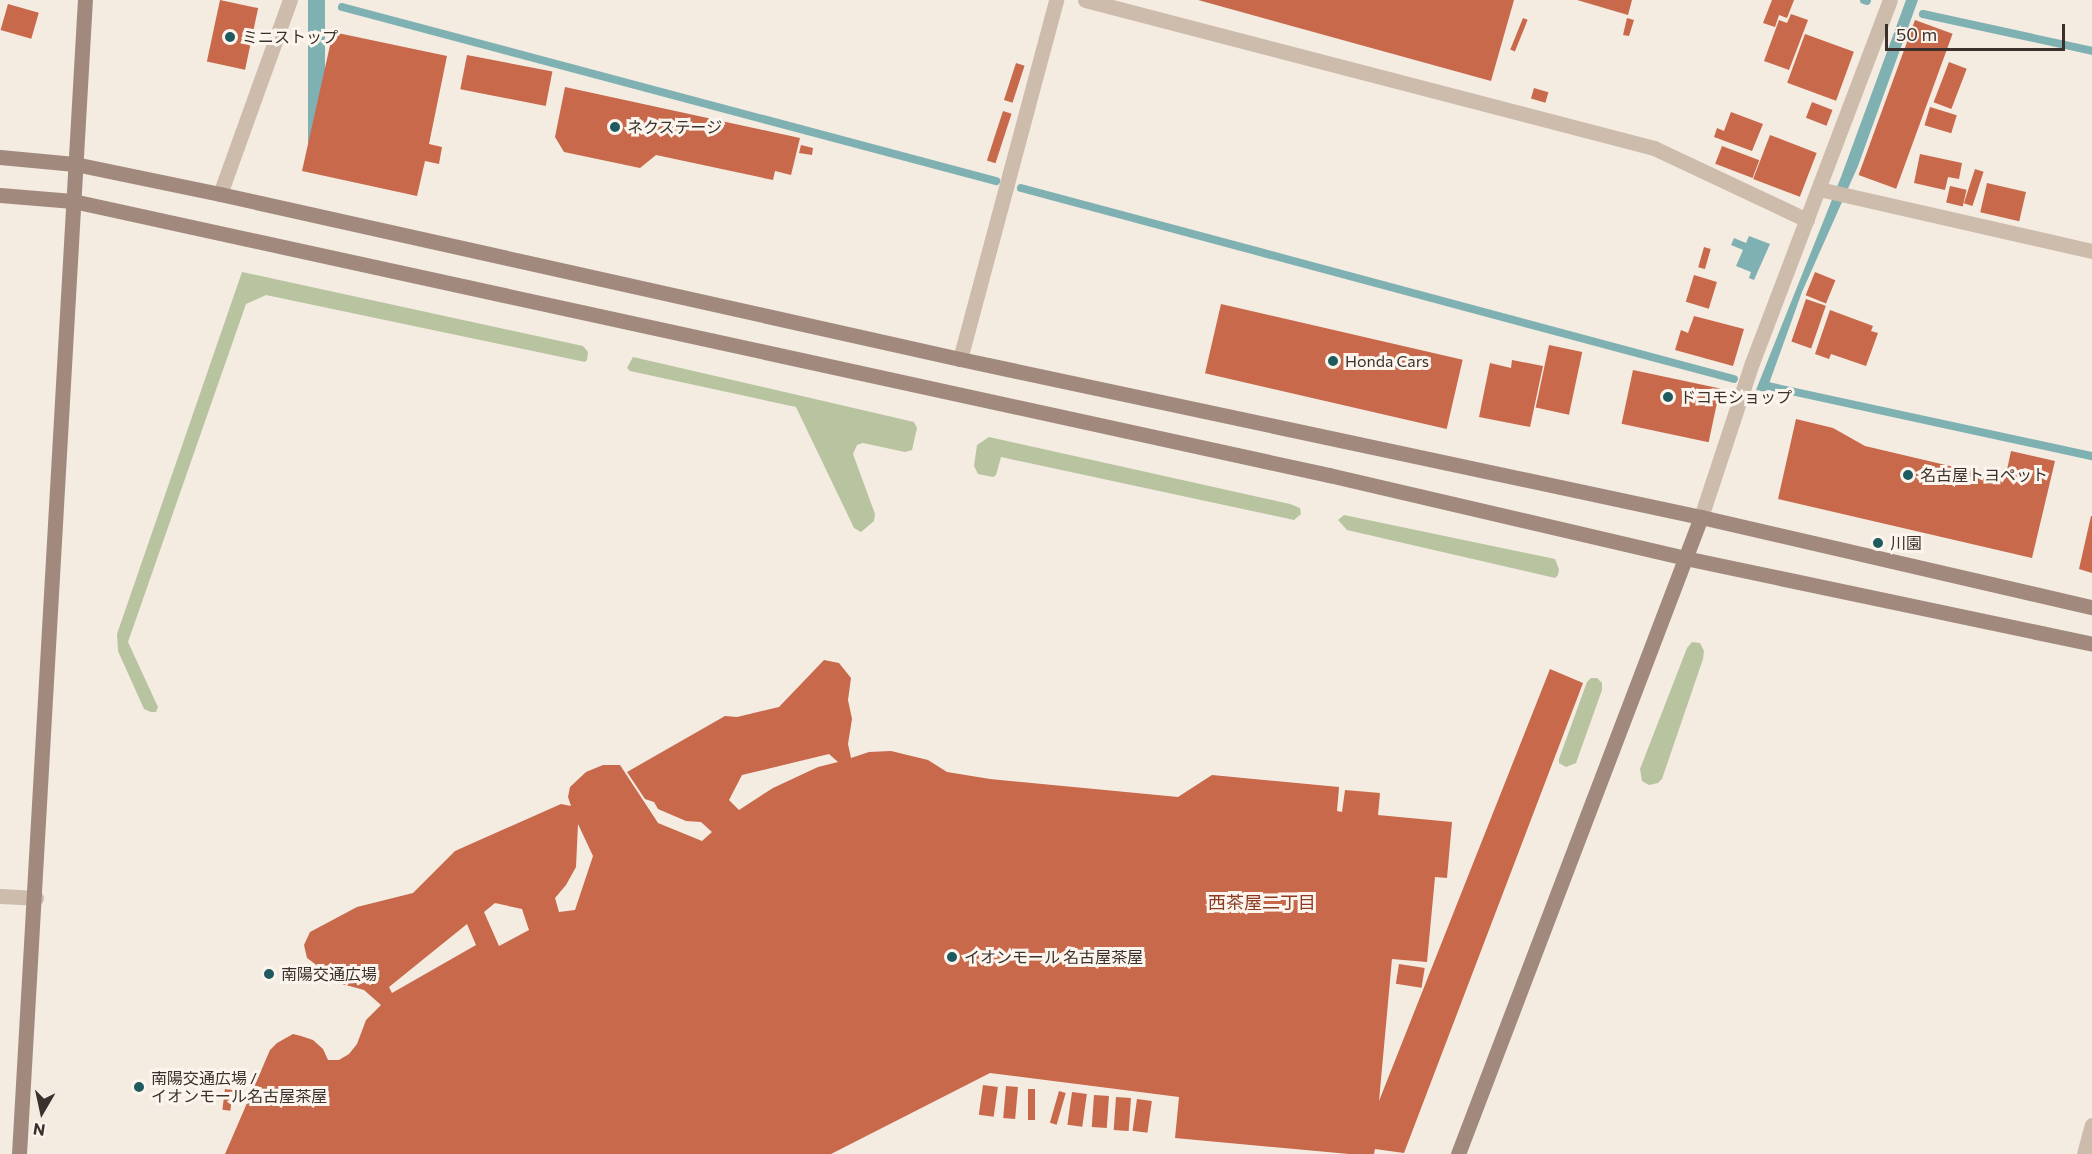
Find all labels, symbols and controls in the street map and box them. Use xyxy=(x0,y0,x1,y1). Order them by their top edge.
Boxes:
scale bar xyxy=(1888,12,2068,50)
text: 50 m xyxy=(1896,23,1937,45)
place label: ミニストップ xyxy=(242,27,338,47)
marker: ミニストップ xyxy=(223,30,237,44)
place label: ネクステージ xyxy=(627,117,723,137)
marker: ネクステージ xyxy=(608,120,622,134)
place label: Honda Cars xyxy=(1345,351,1429,371)
marker: Honda Cars xyxy=(1326,354,1340,368)
place label: ドコモショップ xyxy=(1680,387,1792,407)
marker: ドコモショップ xyxy=(1661,390,1675,404)
place label: 名古屋トヨペット xyxy=(1920,465,2048,485)
marker: 名古屋トヨペット xyxy=(1901,468,1915,482)
place label: 川園 xyxy=(1890,533,1922,553)
marker: 川園 xyxy=(1871,536,1885,550)
district label: 西茶屋二丁目 xyxy=(1208,891,1316,913)
place label: イオンモール 名古屋茶屋 xyxy=(964,947,1143,967)
marker: イオンモール 名古屋茶屋 xyxy=(945,950,959,964)
place label: 南陽交通広場 xyxy=(281,964,377,984)
marker: 南陽交通広場 xyxy=(262,967,276,981)
place label: 南陽交通広場 / イオンモール名古屋茶屋 xyxy=(151,1068,327,1106)
marker: 南陽交通広場 / イオンモール名古屋茶屋 xyxy=(132,1080,146,1094)
north arrow xyxy=(12,1082,72,1142)
text: N xyxy=(32,1120,47,1141)

